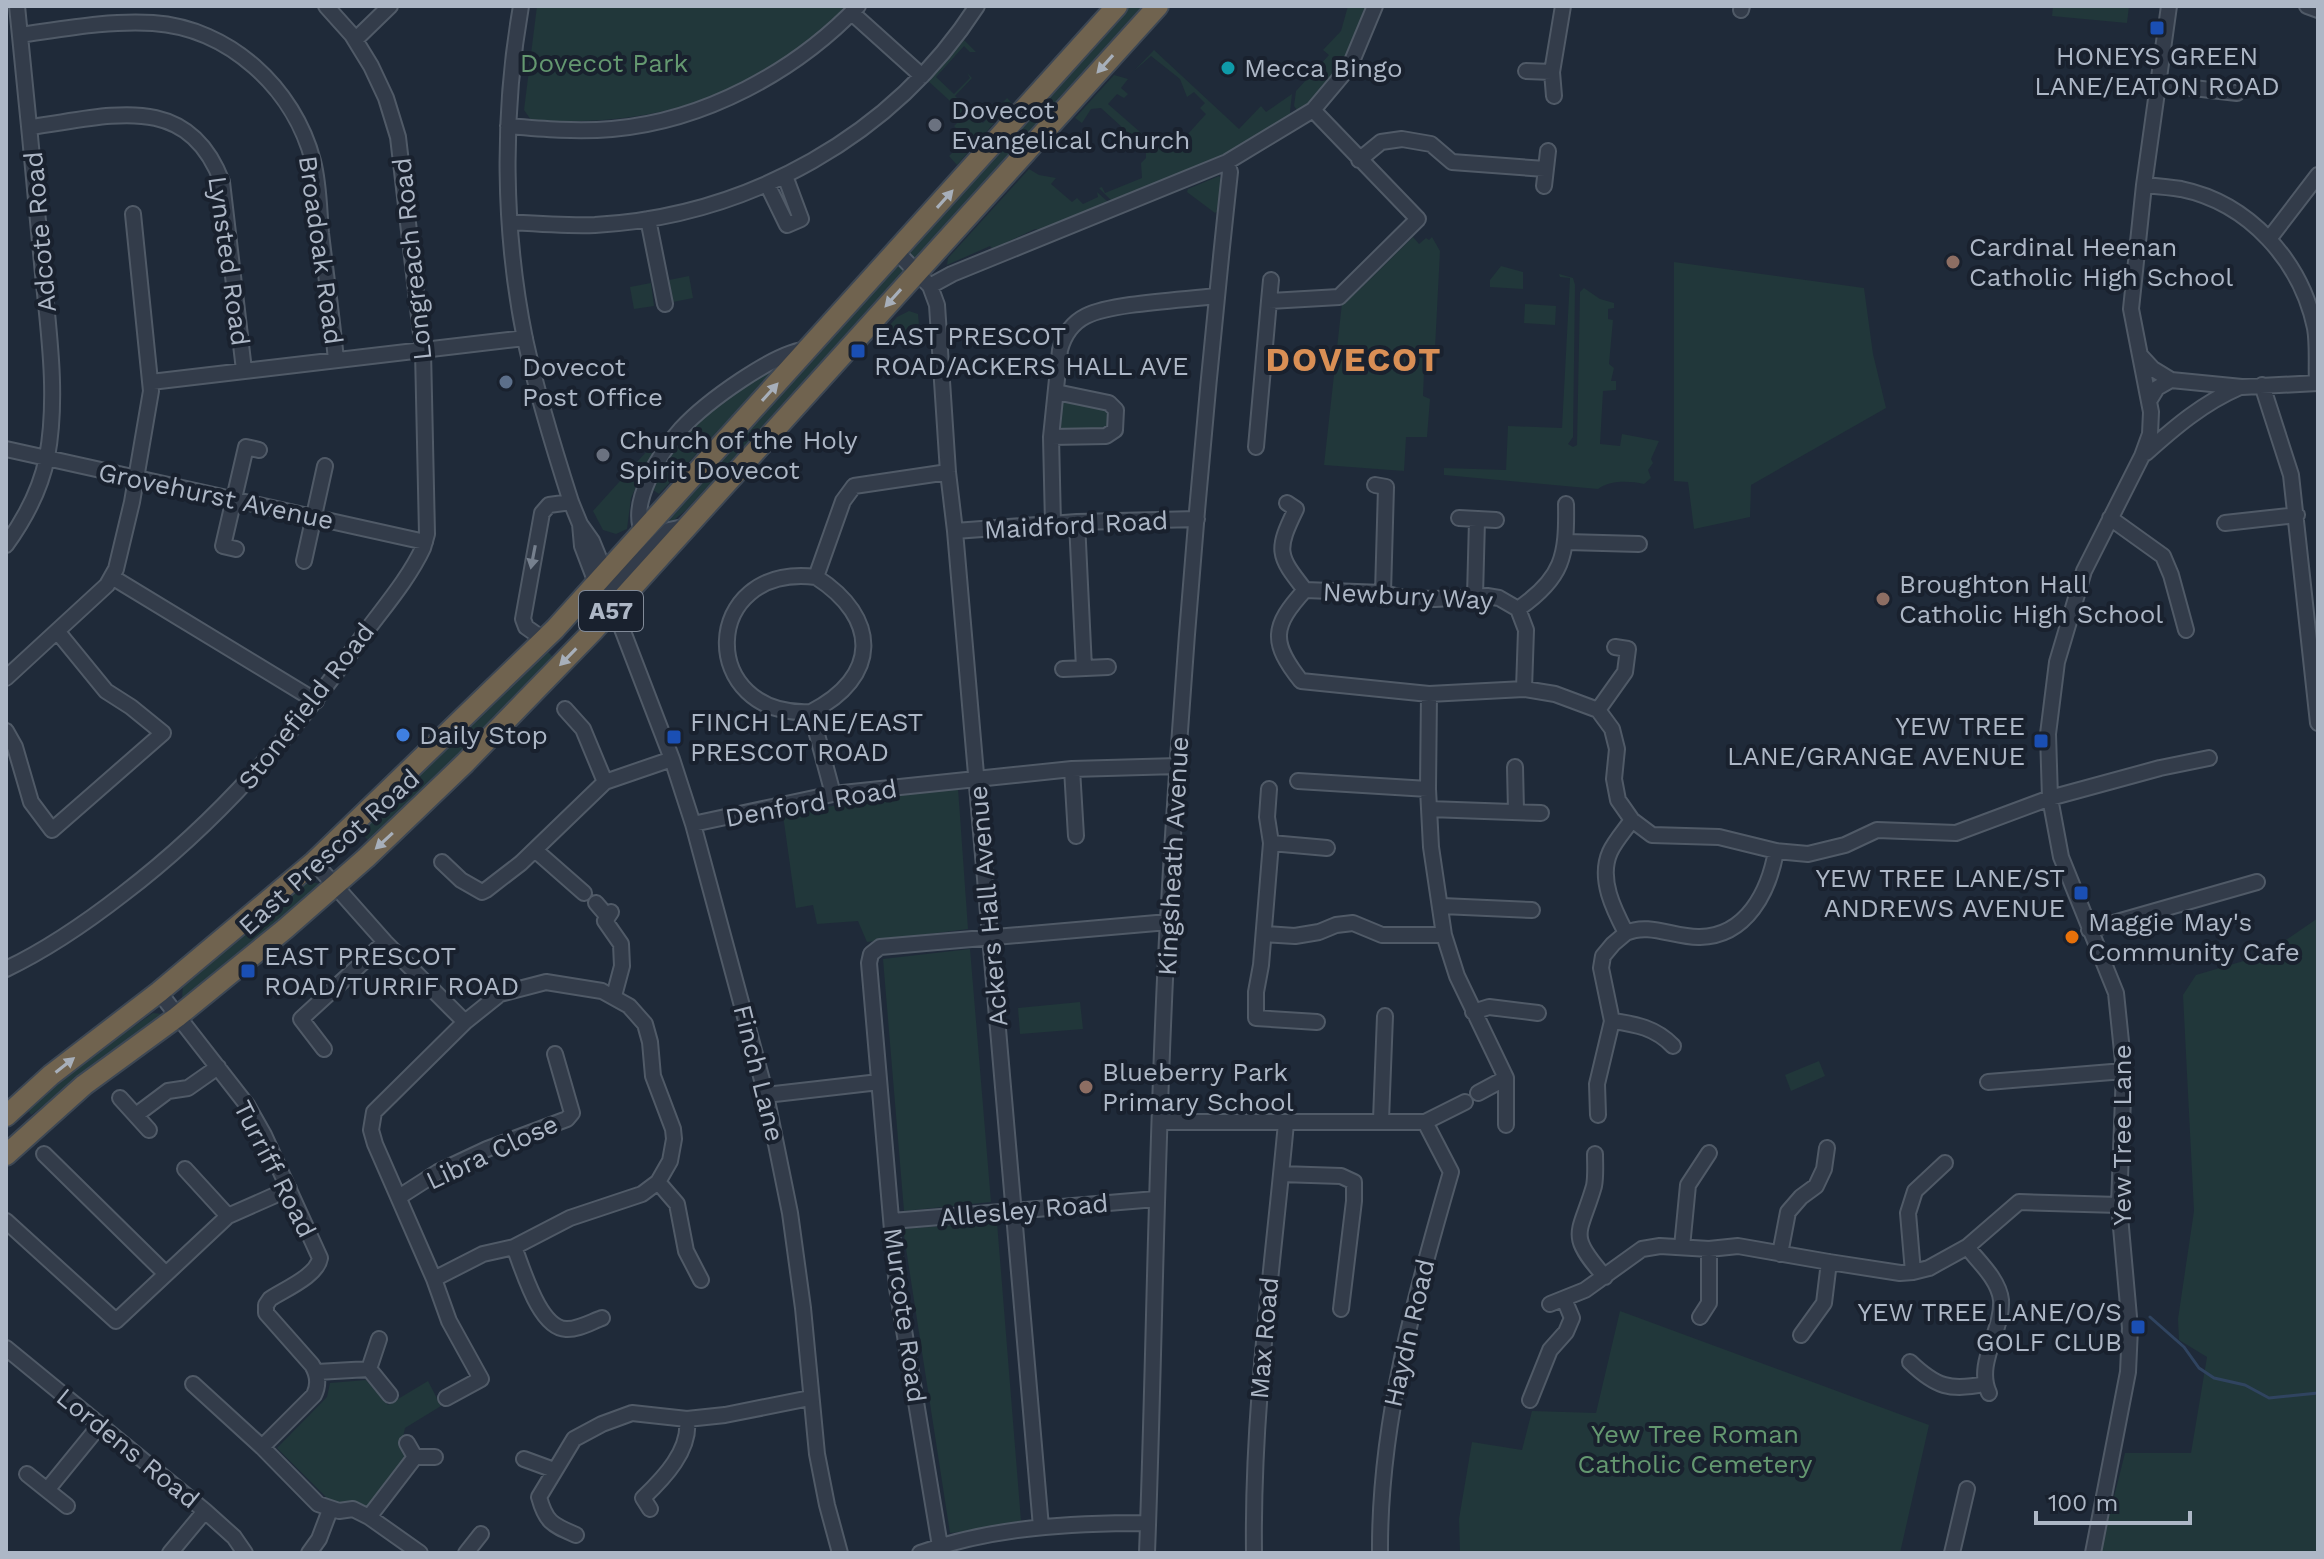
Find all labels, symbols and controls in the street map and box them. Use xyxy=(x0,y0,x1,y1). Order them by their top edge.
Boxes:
marker: HONEYS GREEN LANE/EATON ROAD xyxy=(2148,19,2166,37)
place label: HONEYS GREEN LANE/EATON ROAD xyxy=(2034,41,2280,101)
park label: Dovecot Park xyxy=(520,48,688,78)
place label: Mecca Bingo xyxy=(1244,53,1403,83)
one-way arrow xyxy=(1097,54,1115,73)
marker: Mecca Bingo xyxy=(1219,59,1237,77)
place label: Dovecot Evangelical Church xyxy=(951,95,1190,155)
marker: Dovecot Evangelical Church xyxy=(926,116,944,134)
street label: Adcote Road xyxy=(18,150,62,314)
street label: Broadoak Road xyxy=(293,154,349,346)
street label: Longreach Road xyxy=(386,156,438,362)
street label: Lynsted Road xyxy=(202,174,256,348)
one-way arrow xyxy=(935,190,953,209)
place label: Cardinal Heenan Catholic High School xyxy=(1969,232,2233,292)
marker: Cardinal Heenan Catholic High School xyxy=(1944,253,1962,271)
one-way arrow xyxy=(885,289,903,308)
place label: EAST PRESCOT ROAD/ACKERS HALL AVE xyxy=(874,321,1189,381)
district label: DOVECOT xyxy=(1266,339,1442,379)
marker: EAST PRESCOT ROAD/ACKERS HALL AVE xyxy=(849,342,867,360)
place label: Dovecot Post Office xyxy=(522,352,663,412)
marker: Dovecot Post Office xyxy=(497,373,515,391)
one-way arrow xyxy=(761,383,779,402)
place label: Church of the Holy Spirit Dovecot xyxy=(619,425,858,485)
marker: Church of the Holy Spirit Dovecot xyxy=(594,446,612,464)
street label: Grovehurst Avenue xyxy=(96,456,336,536)
street label: Maidford Road xyxy=(983,505,1169,545)
one-way arrow xyxy=(527,544,539,569)
place label: Broughton Hall Catholic High School xyxy=(1899,569,2163,629)
street label: Newbury Way xyxy=(1322,577,1495,615)
marker: Broughton Hall Catholic High School xyxy=(1874,590,1892,608)
road number: A57 xyxy=(579,591,643,631)
street label: Stonefield Road xyxy=(232,617,380,795)
one-way arrow xyxy=(559,647,578,666)
place label: FINCH LANE/EAST PRESCOT ROAD xyxy=(690,707,923,767)
place label: YEW TREE LANE/GRANGE AVENUE xyxy=(1727,711,2025,771)
place label: Daily Stop xyxy=(419,720,548,750)
marker: Daily Stop xyxy=(394,726,412,744)
marker: FINCH LANE/EAST PRESCOT ROAD xyxy=(665,728,683,746)
marker: YEW TREE LANE/GRANGE AVENUE xyxy=(2032,732,2050,750)
street label: Kingsheath Avenue xyxy=(1152,736,1194,976)
street label: East Prescot Road xyxy=(233,763,425,941)
street label: Denford Road xyxy=(723,773,899,833)
street label: Ackers Hall Avenue xyxy=(963,784,1013,1028)
one-way arrow xyxy=(375,831,394,849)
place label: YEW TREE LANE/ST ANDREWS AVENUE xyxy=(1815,863,2065,923)
marker: YEW TREE LANE/ST ANDREWS AVENUE xyxy=(2072,884,2090,902)
place label: Maggie May's Community Cafe xyxy=(2088,907,2300,967)
marker: Maggie May's Community Cafe xyxy=(2063,928,2081,946)
place label: EAST PRESCOT ROAD/TURRIF ROAD xyxy=(264,941,519,1001)
marker: EAST PRESCOT ROAD/TURRIF ROAD xyxy=(239,962,257,980)
street label: Finch Lane xyxy=(728,1002,790,1144)
street label: Yew Tree Lane xyxy=(2107,1044,2137,1226)
one-way arrow xyxy=(55,1057,75,1073)
place label: Blueberry Park Primary School xyxy=(1102,1057,1294,1117)
marker: Blueberry Park Primary School xyxy=(1077,1078,1095,1096)
street label: Turriff Road xyxy=(228,1095,322,1243)
street label: Libra Close xyxy=(421,1108,563,1196)
street label: Allesley Road xyxy=(938,1188,1110,1232)
street label: Murcote Road xyxy=(878,1226,932,1404)
street label: Haydn Road xyxy=(1377,1256,1441,1410)
street label: Max Road xyxy=(1244,1276,1284,1400)
place label: YEW TREE LANE/O/S GOLF CLUB xyxy=(1858,1297,2122,1357)
marker: YEW TREE LANE/O/S GOLF CLUB xyxy=(2129,1318,2147,1336)
street label: Lordens Road xyxy=(51,1381,205,1515)
park label: Yew Tree Roman Catholic Cemetery xyxy=(1577,1419,1813,1479)
scale bar xyxy=(2036,1475,2190,1525)
text: 100 m xyxy=(2048,1489,2118,1517)

